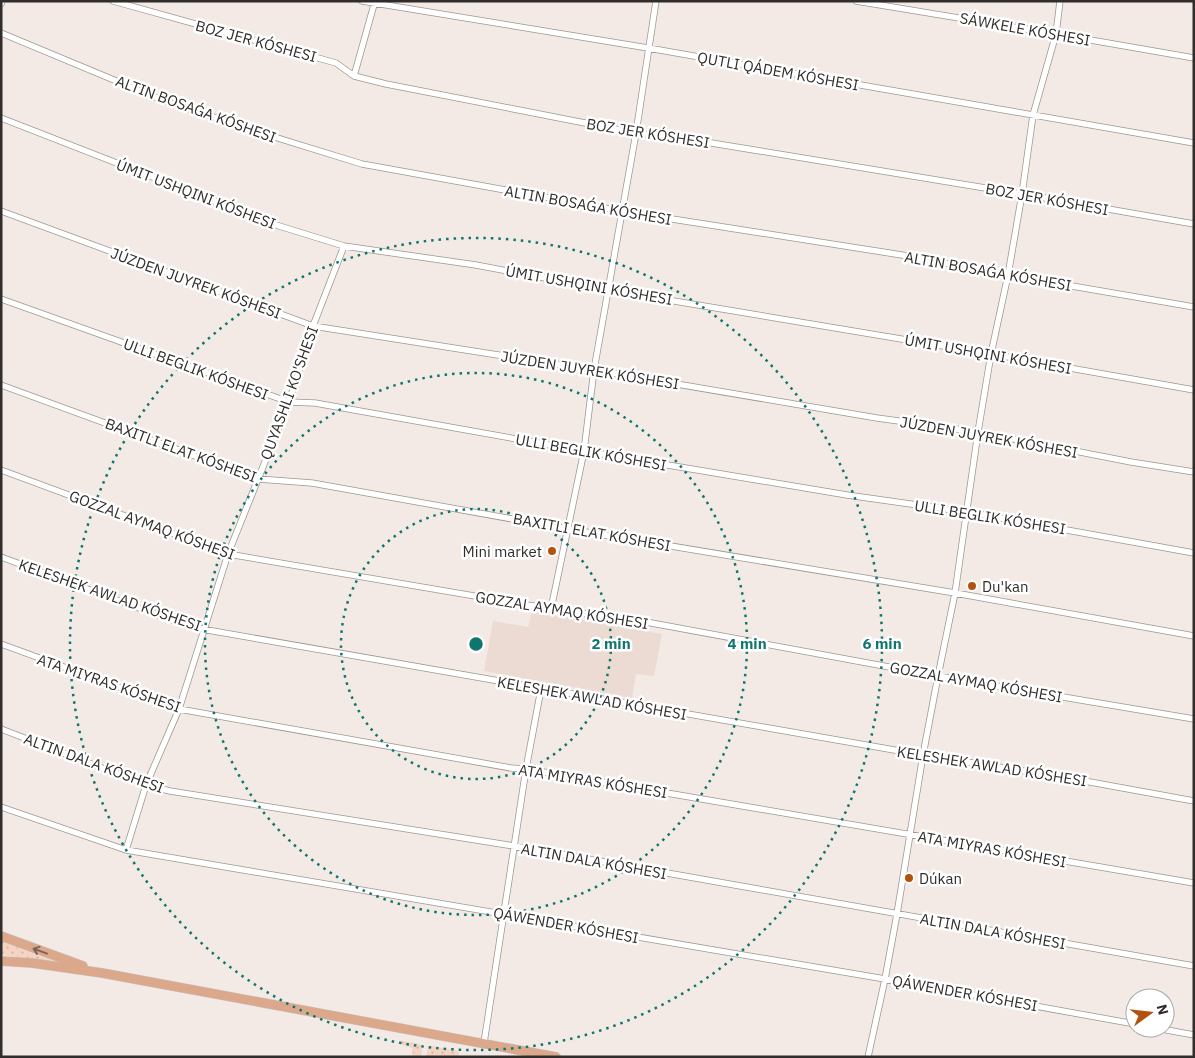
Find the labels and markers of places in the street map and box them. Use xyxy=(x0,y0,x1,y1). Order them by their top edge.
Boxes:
place label: Mini market xyxy=(462,542,542,561)
marker: Mini market xyxy=(546,545,558,557)
place label: Du'kan xyxy=(982,577,1029,596)
marker: Du'kan xyxy=(966,580,978,592)
centre of rings xyxy=(467,635,485,653)
place label: Dúkan xyxy=(919,869,962,888)
marker: Dúkan xyxy=(903,872,915,884)

